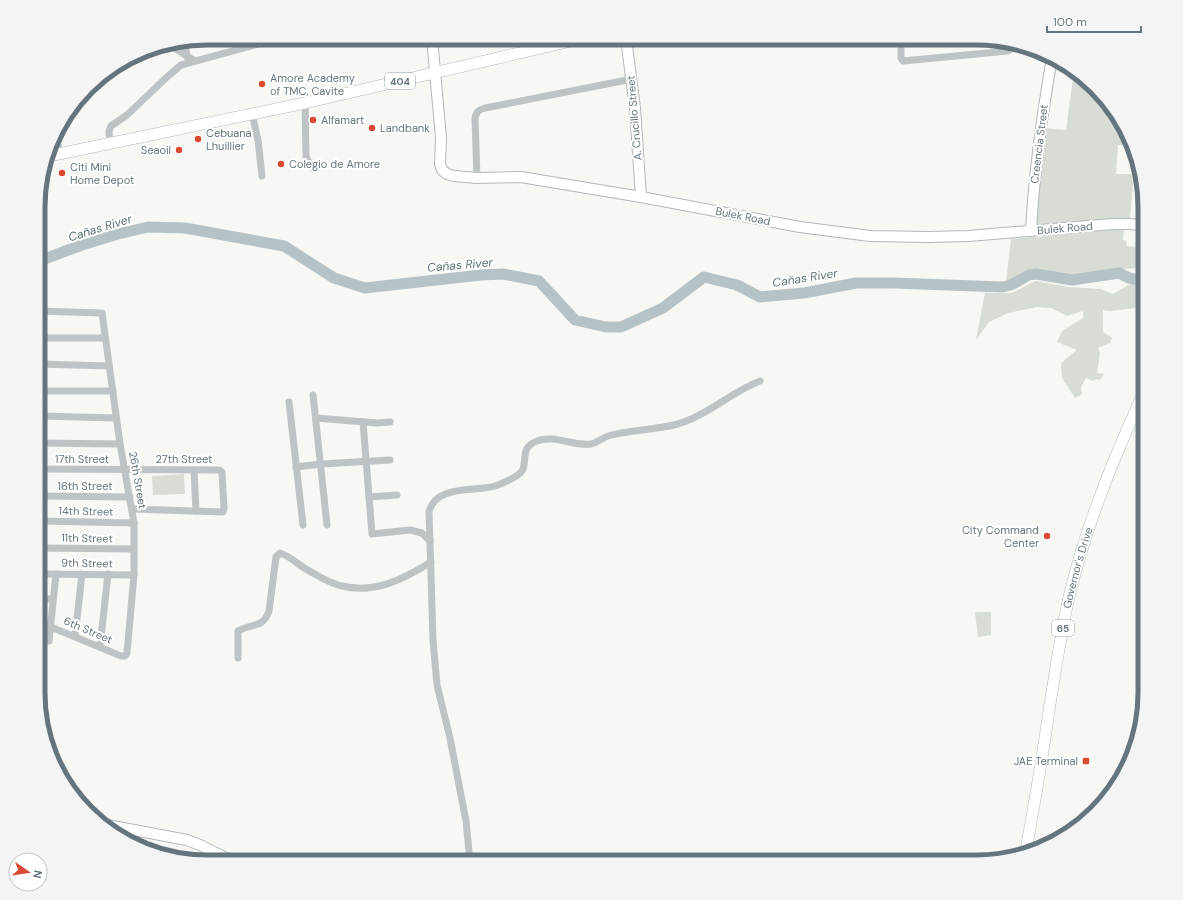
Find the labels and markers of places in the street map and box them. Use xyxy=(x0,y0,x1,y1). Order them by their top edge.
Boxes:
place label: Amore Academy of TMC, Cavite xyxy=(270,71,355,98)
marker: Amore Academy of TMC, Cavite xyxy=(257,79,267,89)
place label: Alfamart xyxy=(321,113,364,127)
marker: Alfamart xyxy=(308,115,318,125)
place label: Landbank xyxy=(380,121,430,135)
marker: Landbank xyxy=(367,123,377,133)
place label: Cebuana Lhuillier xyxy=(206,126,252,153)
marker: Cebuana Lhuillier xyxy=(193,134,203,144)
place label: Seaoil xyxy=(141,143,171,157)
marker: Seaoil xyxy=(174,145,184,155)
place label: Colegio de Amore xyxy=(289,157,380,171)
marker: Colegio de Amore xyxy=(276,159,286,169)
place label: Citi Mini Home Depot xyxy=(70,160,134,187)
marker: Citi Mini Home Depot xyxy=(57,168,67,178)
place label: City Command Center xyxy=(962,523,1039,550)
marker: City Command Center xyxy=(1042,531,1052,541)
place label: JAE Terminal xyxy=(1014,754,1078,768)
marker: JAE Terminal xyxy=(1081,756,1091,766)

